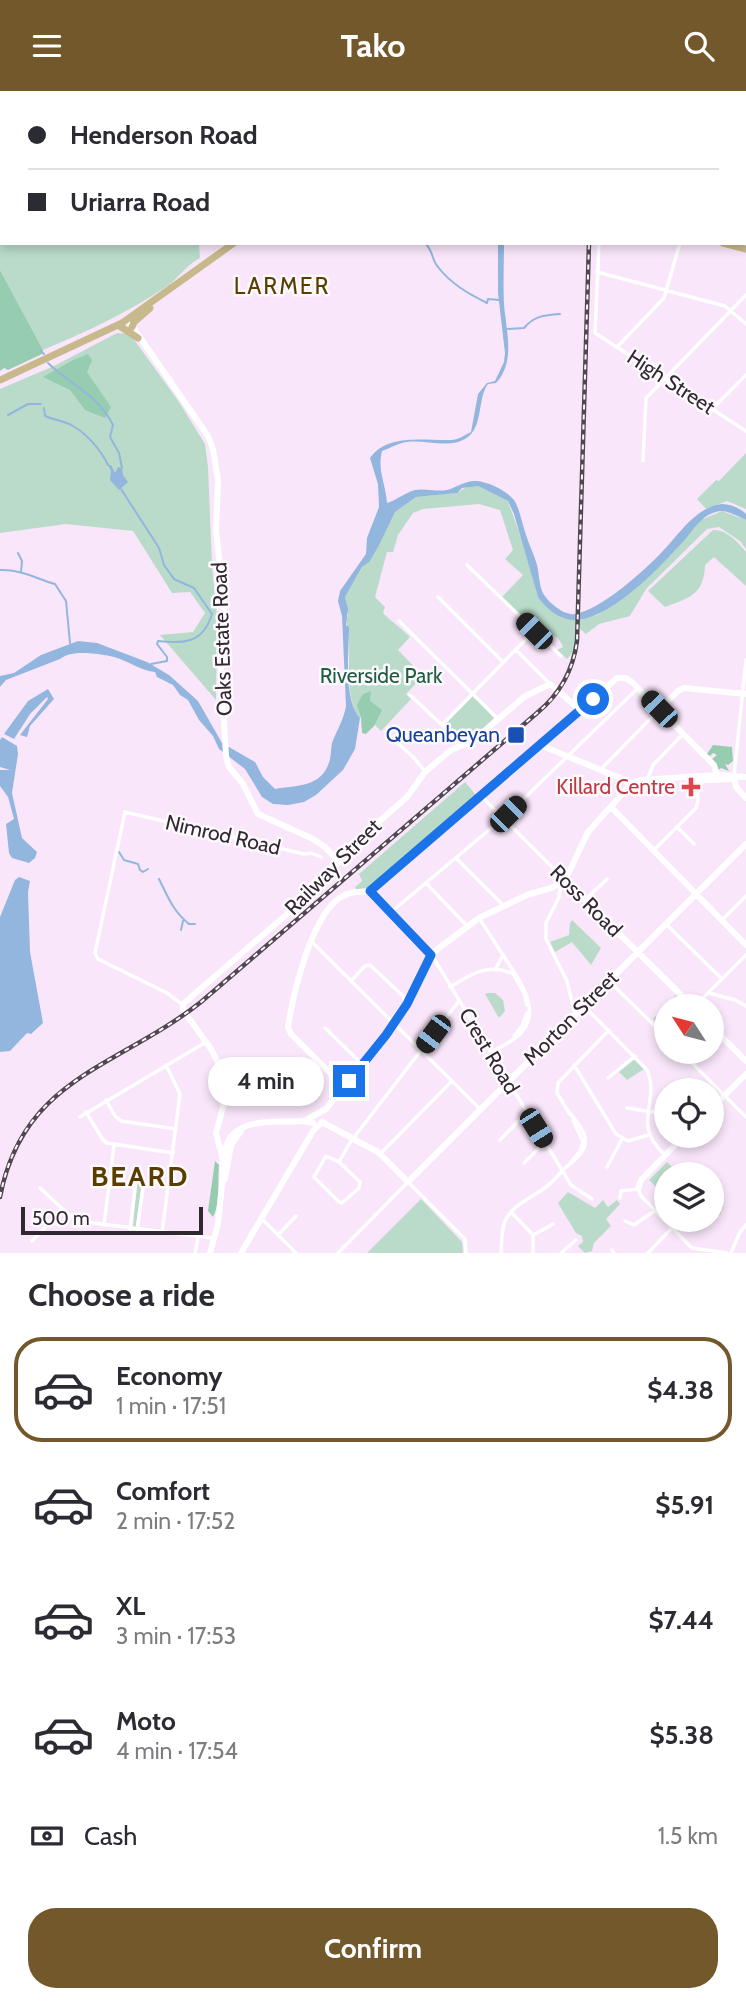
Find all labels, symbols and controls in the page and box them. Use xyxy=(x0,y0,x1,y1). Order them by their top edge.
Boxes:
text: Tako xyxy=(340,26,406,65)
icon: menu xyxy=(28,27,66,65)
icon: search xyxy=(680,27,718,65)
text: Henderson Road xyxy=(70,119,258,151)
text: Uriarra Road xyxy=(70,186,210,218)
district label: LARMER xyxy=(234,272,330,300)
street label: High Street xyxy=(623,344,720,419)
street label: Oaks Estate Road xyxy=(206,562,237,716)
car xyxy=(512,609,557,653)
park label: Riverside Park xyxy=(320,663,443,688)
route start xyxy=(577,683,609,715)
car xyxy=(637,687,682,731)
place label: Queanbeyan xyxy=(386,722,500,747)
marker: Queanbeyan xyxy=(506,725,526,745)
place label: Killard Centre xyxy=(556,774,675,799)
marker: Killard Centre xyxy=(681,777,701,797)
car xyxy=(486,792,531,836)
street label: Nimrod Road xyxy=(163,809,283,860)
street label: Railway Street xyxy=(279,813,386,920)
street label: Ross Road xyxy=(545,859,628,942)
street label: Morton Street xyxy=(518,965,623,1070)
north arrow xyxy=(654,994,724,1064)
map controls xyxy=(654,994,724,1232)
street label: Crest Road xyxy=(454,1003,525,1098)
car xyxy=(412,1011,455,1057)
callout: 4 min xyxy=(209,1056,324,1105)
route end xyxy=(333,1065,365,1097)
text: 4 min xyxy=(237,1067,295,1095)
button: locate xyxy=(654,1078,724,1148)
car xyxy=(516,1105,557,1151)
district label: BEARD xyxy=(91,1159,189,1193)
button: layers xyxy=(654,1162,724,1232)
scale bar xyxy=(21,1204,203,1236)
text: 500 m xyxy=(32,1207,90,1230)
text: Choose a ride xyxy=(28,1275,215,1314)
icon: car xyxy=(32,1358,95,1421)
text: Economy xyxy=(116,1360,222,1392)
text: $4.38 xyxy=(647,1374,714,1406)
text: 1 min · 17:51 xyxy=(116,1392,226,1420)
icon: car xyxy=(32,1473,95,1536)
text: Comfort xyxy=(116,1475,210,1507)
text: $5.91 xyxy=(655,1489,714,1521)
text: 2 min · 17:52 xyxy=(116,1507,235,1535)
icon: car xyxy=(32,1588,95,1651)
text: XL xyxy=(116,1590,145,1622)
text: $7.44 xyxy=(649,1604,714,1636)
text: 3 min · 17:53 xyxy=(116,1622,236,1650)
icon: car xyxy=(32,1703,95,1766)
text: Moto xyxy=(116,1705,176,1737)
text: $5.38 xyxy=(649,1719,714,1751)
text: 4 min · 17:54 xyxy=(116,1737,238,1765)
icon: cash xyxy=(28,1817,66,1855)
text: Cash xyxy=(84,1820,137,1852)
text: 1.5 km xyxy=(658,1822,718,1850)
button: Confirm xyxy=(28,1908,718,1988)

